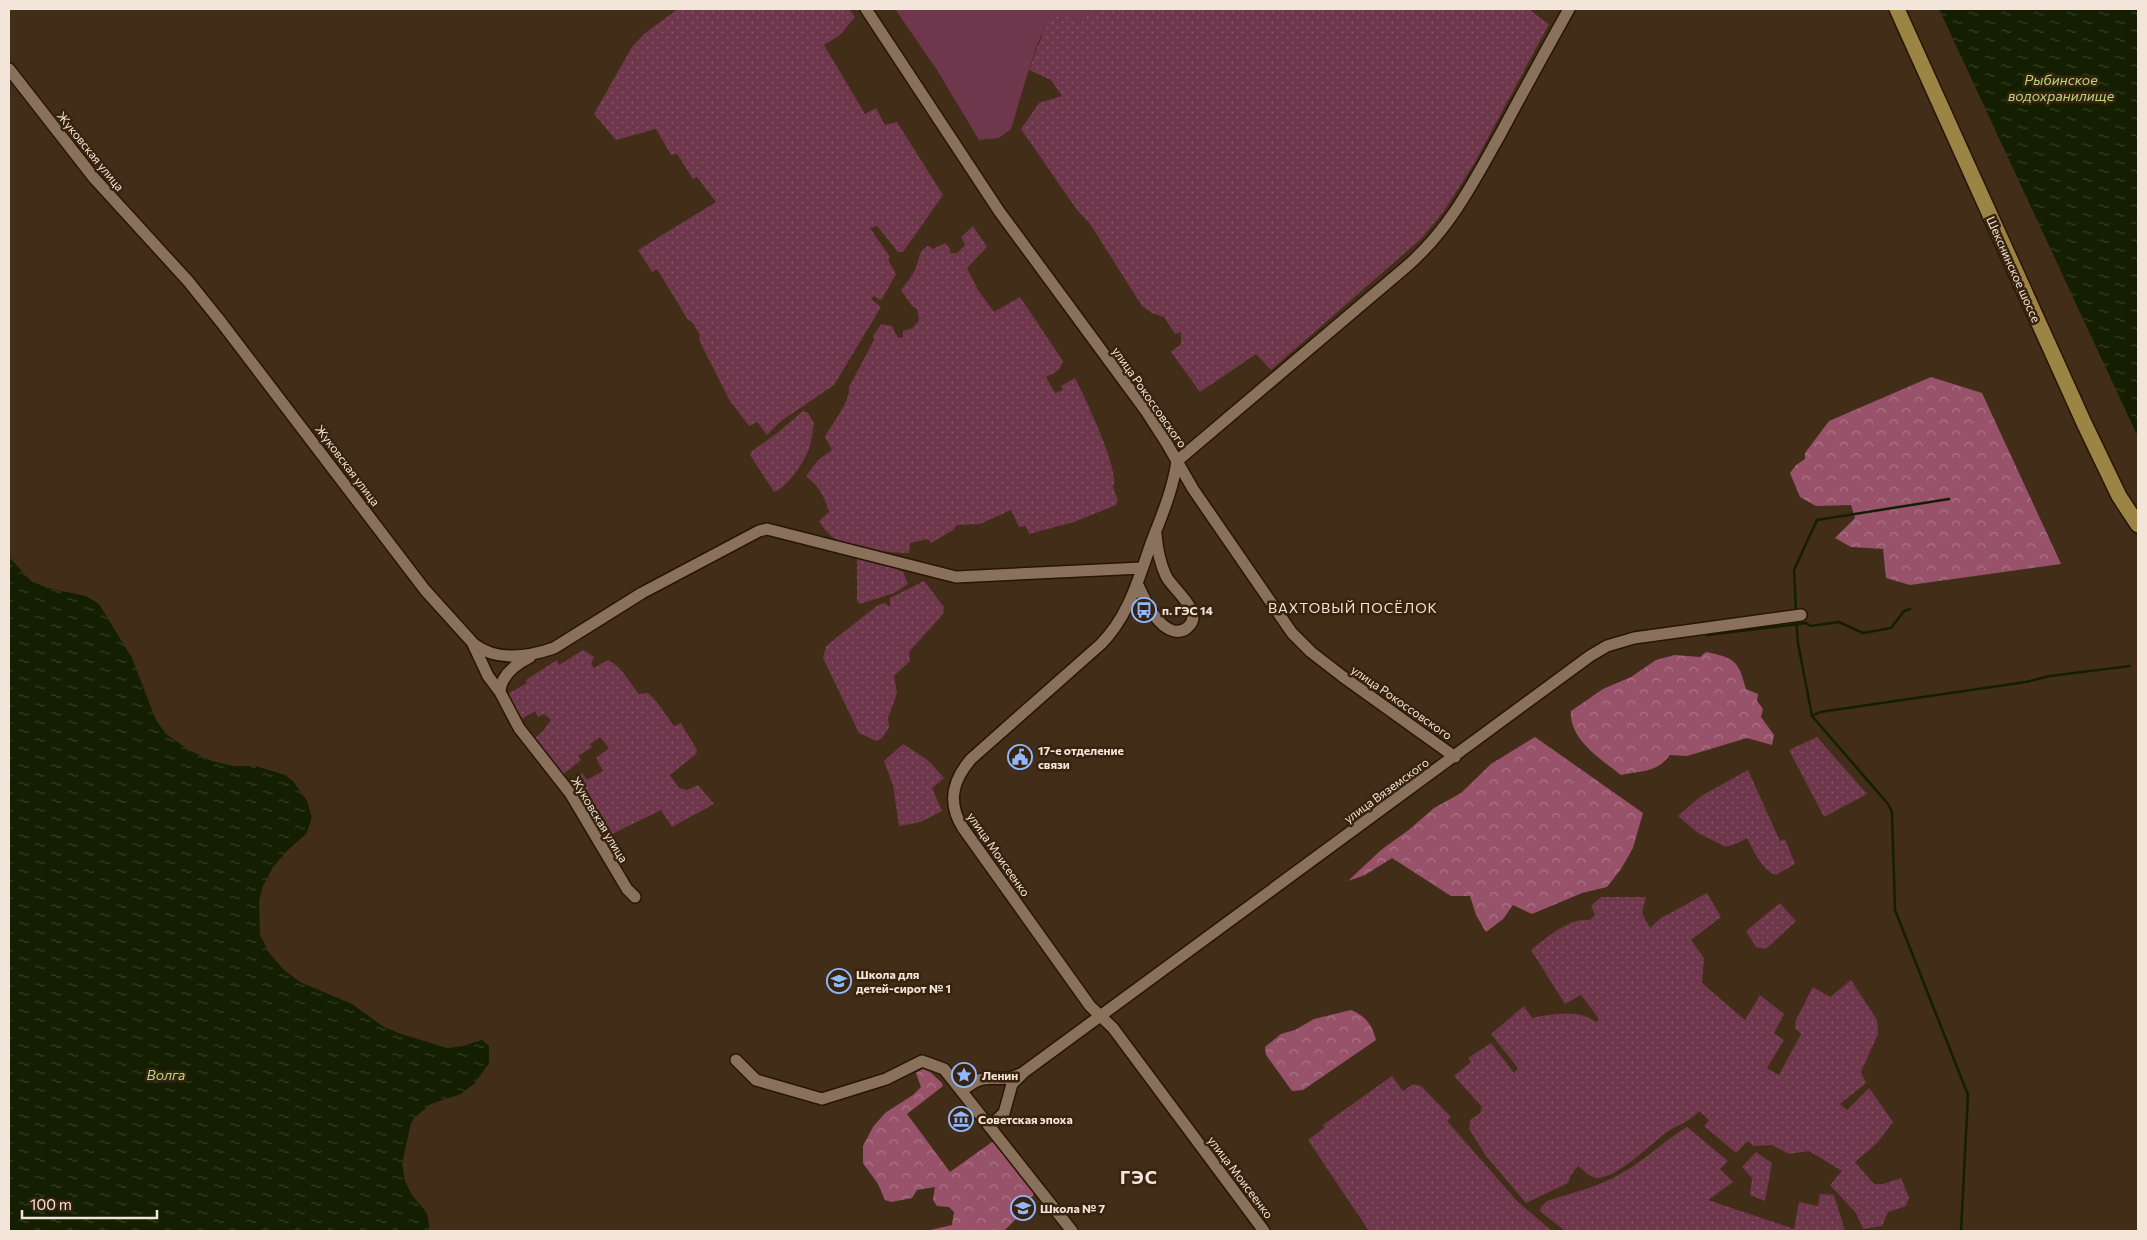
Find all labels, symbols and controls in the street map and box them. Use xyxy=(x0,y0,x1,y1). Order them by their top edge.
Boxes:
water label: Рыбинское водохранилище xyxy=(2008,71,2115,104)
street label: Жуковская улица xyxy=(55,109,127,193)
street label: Шекснинское шоссе xyxy=(1984,214,2044,324)
street label: улица Рокоссовского xyxy=(1110,344,1190,450)
street label: Жуковская улица xyxy=(313,422,383,508)
bus stop icon: п. ГЭС 14 xyxy=(1131,597,1157,623)
district label: ВАХТОВЫЙ ПОСЁЛОК xyxy=(1268,599,1438,616)
place label: п. ГЭС 14 xyxy=(1162,603,1214,617)
street label: улица Рокоссовского xyxy=(1349,662,1455,742)
place label: 17-е отделение связи xyxy=(1038,743,1124,771)
public building icon: 17-е отделение связи xyxy=(1007,744,1033,770)
street label: улица Вяземского xyxy=(1341,755,1431,825)
street label: Жуковская улица xyxy=(569,773,631,865)
street label: улица Моисеенко xyxy=(965,809,1033,899)
place label: Школа для детей-сирот № 1 xyxy=(856,967,951,995)
school or university icon: Школа для детей-сирот № 1 xyxy=(826,968,852,994)
place icon: Ленин xyxy=(951,1062,977,1088)
water label: Волга xyxy=(147,1066,185,1083)
place label: Ленин xyxy=(982,1068,1018,1082)
museum icon: Советская эпоха xyxy=(948,1106,974,1132)
place label: Советская эпоха xyxy=(978,1112,1073,1126)
street label: улица Моисеенко xyxy=(1206,1133,1276,1221)
district label: ГЭС xyxy=(1120,1166,1158,1188)
scale bar xyxy=(22,1188,158,1220)
text: 100 m xyxy=(30,1195,72,1213)
school or university icon: Школа № 7 xyxy=(1010,1195,1036,1221)
place label: Школа № 7 xyxy=(1040,1201,1106,1215)

